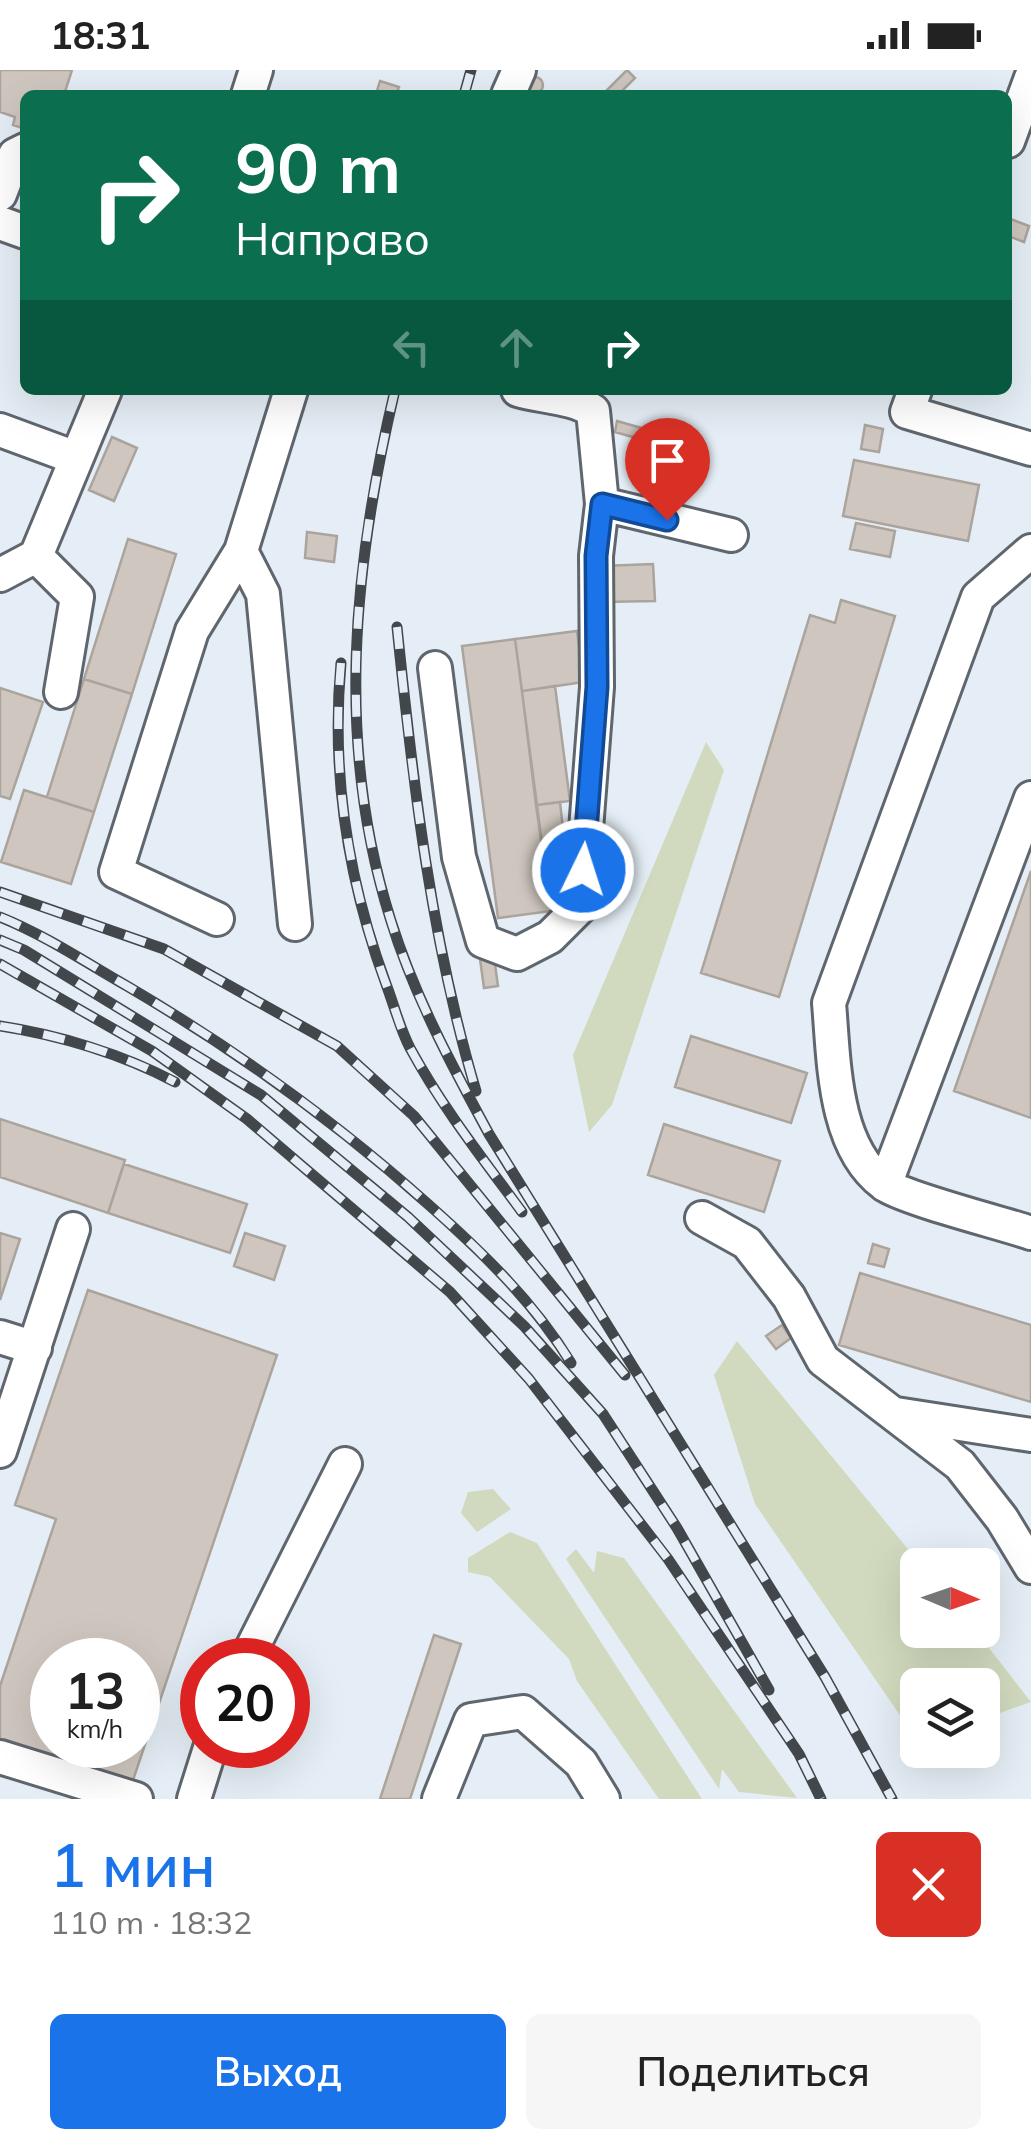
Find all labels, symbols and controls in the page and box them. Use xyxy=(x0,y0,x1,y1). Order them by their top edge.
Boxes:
text: 18:31 xyxy=(50,11,151,59)
text: 90 m xyxy=(235,123,401,211)
icon: right xyxy=(70,130,200,260)
text: Направо xyxy=(235,210,430,266)
icon: left xyxy=(384,320,439,375)
icon: ahead xyxy=(489,320,544,375)
icon: right xyxy=(594,320,649,375)
pin xyxy=(625,418,710,521)
icon: arrive xyxy=(640,433,695,488)
position arrow xyxy=(531,818,635,922)
north arrow xyxy=(900,1548,1000,1648)
map controls xyxy=(900,1548,1000,1768)
speed limit sign: 20 xyxy=(180,1638,310,1768)
text: 13 xyxy=(65,1659,125,1722)
button: layers xyxy=(900,1668,1000,1768)
text: km/h xyxy=(67,1713,123,1744)
text: 1 мин xyxy=(50,1827,216,1902)
button: close xyxy=(876,1832,981,1937)
text: 110 m · 18:32 xyxy=(50,1902,252,1942)
button: Выход xyxy=(50,2014,506,2129)
button: Поделиться xyxy=(526,2014,981,2129)

